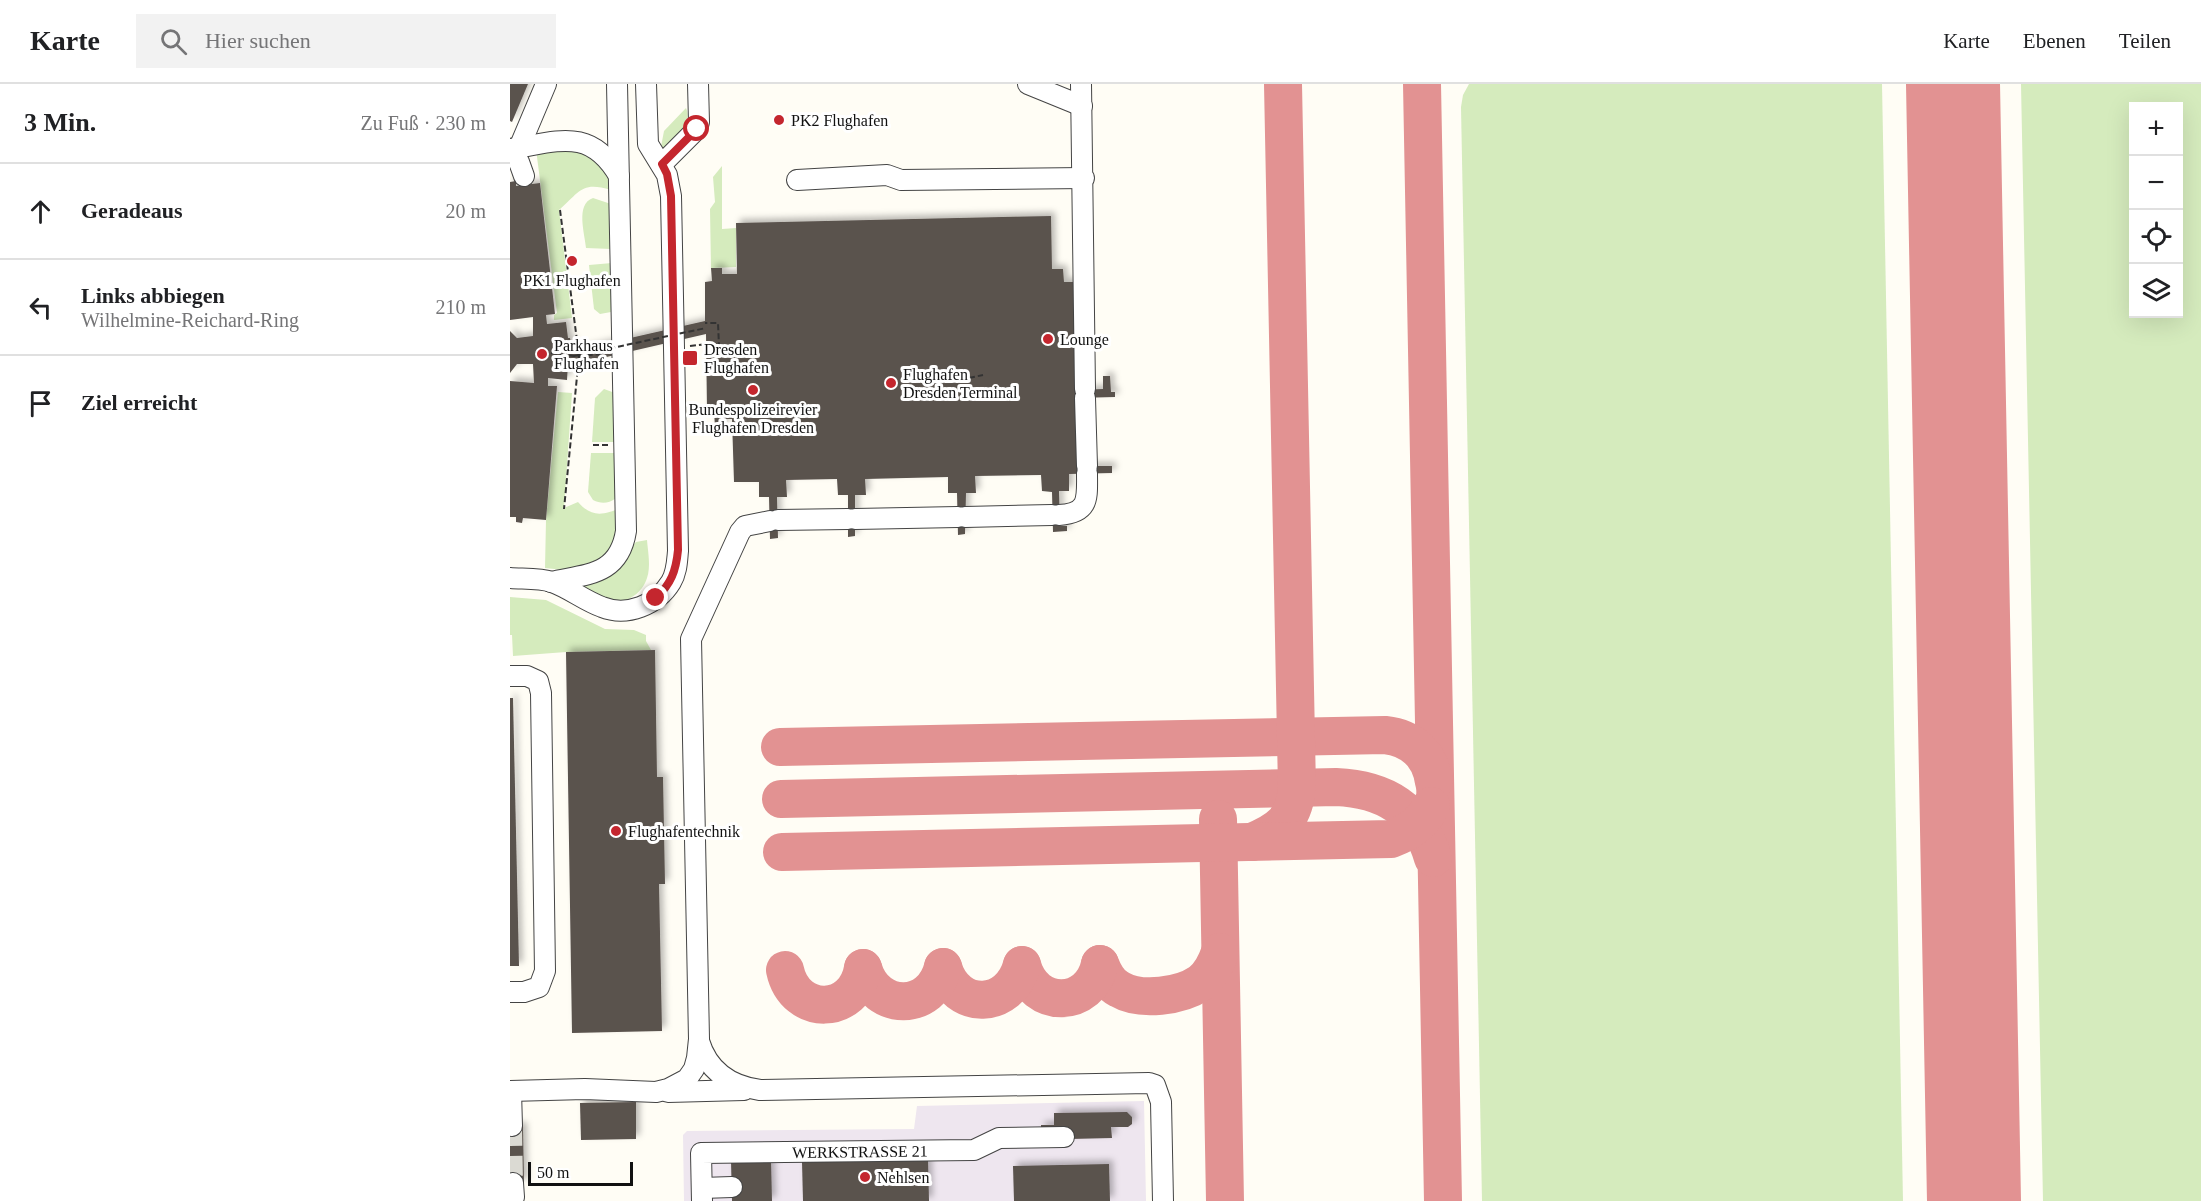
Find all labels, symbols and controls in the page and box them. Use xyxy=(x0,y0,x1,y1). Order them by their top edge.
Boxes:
search box xyxy=(136,14,556,68)
text: Karte xyxy=(30,25,100,56)
icon: search xyxy=(157,25,190,58)
text: Hier suchen xyxy=(205,28,311,53)
text: Karte xyxy=(1943,29,1990,53)
text: Ebenen xyxy=(2023,29,2086,53)
text: Teilen xyxy=(2119,29,2171,53)
map controls xyxy=(2129,102,2183,318)
button: + xyxy=(2129,102,2183,156)
text: 3 Min. xyxy=(24,108,96,137)
text: Zu Fuß · 230 m xyxy=(360,112,486,134)
place label: PK2 Flughafen xyxy=(791,112,888,130)
marker: PK2 Flughafen xyxy=(772,113,786,127)
route start xyxy=(683,115,709,141)
button: − xyxy=(2129,156,2183,210)
icon: ahead xyxy=(24,195,57,228)
text: Geradeaus xyxy=(81,198,182,223)
text: 20 m xyxy=(445,200,486,222)
button: locate xyxy=(2129,210,2183,264)
marker: PK1 Flughafen xyxy=(565,254,579,268)
button: layers xyxy=(2129,264,2183,318)
place label: PK1 Flughafen xyxy=(523,272,621,290)
text: Links abbiegen xyxy=(81,283,225,308)
icon: left xyxy=(24,291,57,324)
text: 210 m xyxy=(435,296,486,318)
text: Wilhelmine-Reichard-Ring xyxy=(81,309,299,331)
place label: Lounge xyxy=(1060,331,1109,349)
marker: Lounge xyxy=(1041,332,1055,346)
place label: Parkhaus Flughafen xyxy=(554,337,619,373)
place label: Dresden Flughafen xyxy=(704,341,769,377)
marker: Parkhaus Flughafen xyxy=(535,347,549,361)
marker: Dresden Flughafen xyxy=(681,349,699,367)
place label: Flughafen Dresden Terminal xyxy=(903,366,1018,401)
marker: Flughafen Dresden Terminal xyxy=(884,376,898,390)
marker: Bundespolizeirevier Flughafen Dresden xyxy=(746,383,760,397)
icon: arrive xyxy=(24,387,57,420)
text: Ziel erreicht xyxy=(81,390,197,415)
place label: Bundespolizeirevier Flughafen Dresden xyxy=(689,401,818,437)
route end xyxy=(642,584,668,610)
place label: Flughafentechnik xyxy=(628,823,740,841)
marker: Flughafentechnik xyxy=(609,824,623,838)
street label: WERKSTRASSE 21 xyxy=(792,1142,928,1160)
scale bar xyxy=(528,1159,633,1186)
text: 50 m xyxy=(537,1164,569,1181)
place label: Nehlsen xyxy=(877,1169,929,1186)
marker: Nehlsen xyxy=(858,1170,872,1184)

